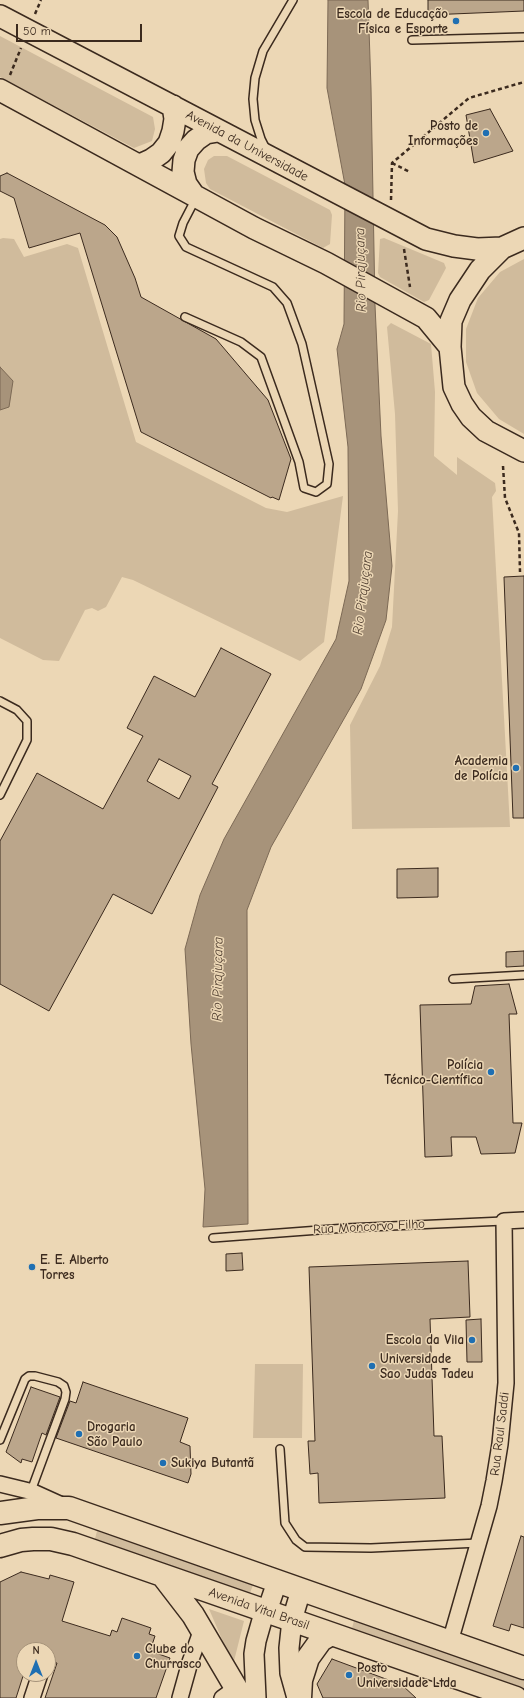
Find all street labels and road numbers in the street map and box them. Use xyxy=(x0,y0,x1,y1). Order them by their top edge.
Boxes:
street label: Avenida da Universidade xyxy=(183,107,311,185)
street label: Rua Moncorvo Filho xyxy=(313,1216,425,1238)
street label: Rua Raul Saddi xyxy=(487,1391,513,1477)
street label: Avenida Vital Brasil xyxy=(207,1584,311,1634)

